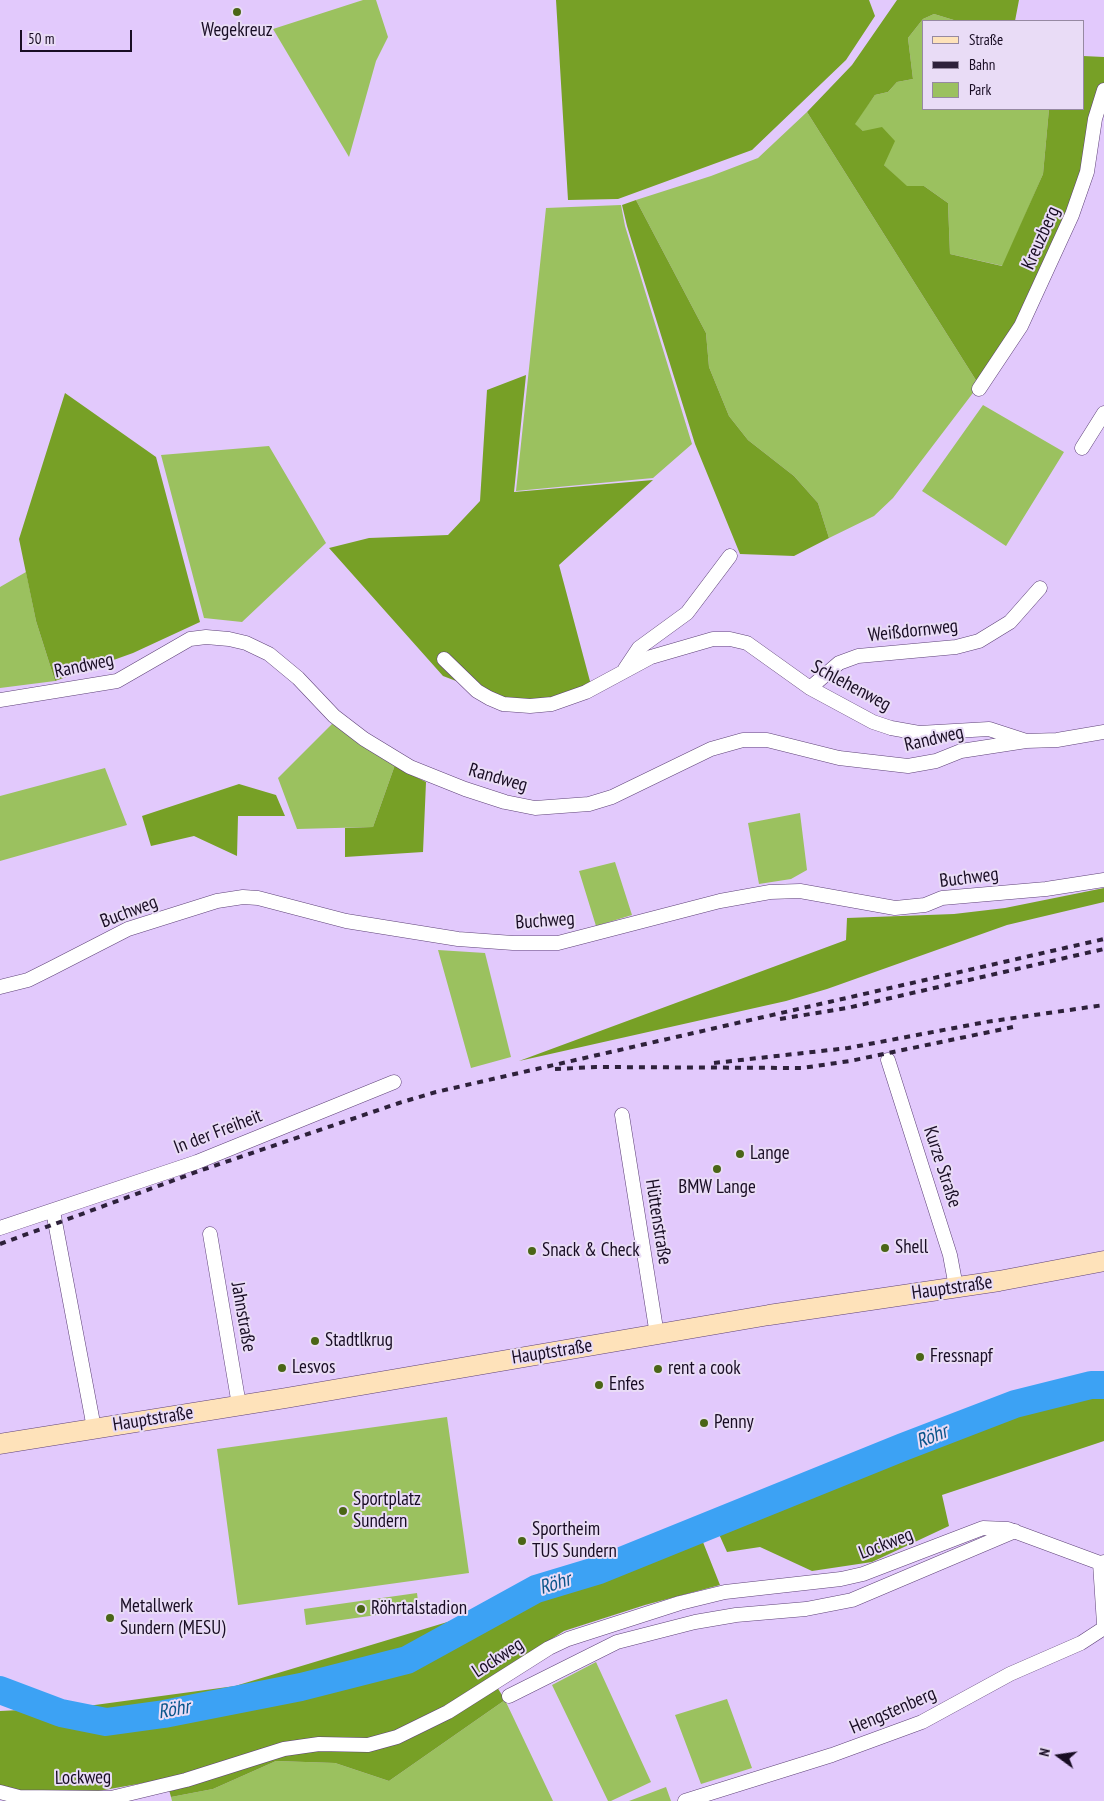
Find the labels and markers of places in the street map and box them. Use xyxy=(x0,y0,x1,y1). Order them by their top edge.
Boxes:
marker: Wegekreuz xyxy=(231,6,243,18)
place label: Wegekreuz xyxy=(201,20,273,42)
place label: Lange xyxy=(750,1143,790,1165)
marker: Lange xyxy=(734,1148,746,1160)
marker: BMW Lange xyxy=(711,1163,723,1175)
place label: BMW Lange xyxy=(678,1177,756,1199)
place label: Shell xyxy=(895,1237,928,1259)
place label: Snack & Check xyxy=(542,1240,640,1262)
marker: Shell xyxy=(879,1242,891,1254)
marker: Snack & Check xyxy=(526,1245,538,1257)
place label: Stadtlkrug xyxy=(325,1330,393,1352)
marker: Stadtlkrug xyxy=(309,1335,321,1347)
place label: Fressnapf xyxy=(930,1346,993,1368)
marker: Fressnapf xyxy=(914,1351,926,1363)
place label: Lesvos xyxy=(292,1357,335,1379)
place label: rent a cook xyxy=(668,1358,741,1380)
marker: Lesvos xyxy=(276,1362,288,1374)
marker: rent a cook xyxy=(652,1363,664,1375)
place label: Enfes xyxy=(609,1374,644,1396)
marker: Enfes xyxy=(593,1379,605,1391)
place label: Penny xyxy=(714,1412,754,1434)
marker: Penny xyxy=(698,1417,710,1429)
place label: Sportplatz Sundern xyxy=(353,1489,421,1533)
marker: Sportplatz Sundern xyxy=(337,1505,349,1517)
place label: Sportheim TUS Sundern xyxy=(532,1519,617,1563)
marker: Sportheim TUS Sundern xyxy=(516,1535,528,1547)
place label: Metallwerk Sundern (MESU) xyxy=(120,1596,226,1640)
place label: Röhrtalstadion xyxy=(371,1598,467,1620)
marker: Röhrtalstadion xyxy=(355,1603,367,1615)
marker: Metallwerk Sundern (MESU) xyxy=(104,1612,116,1624)

